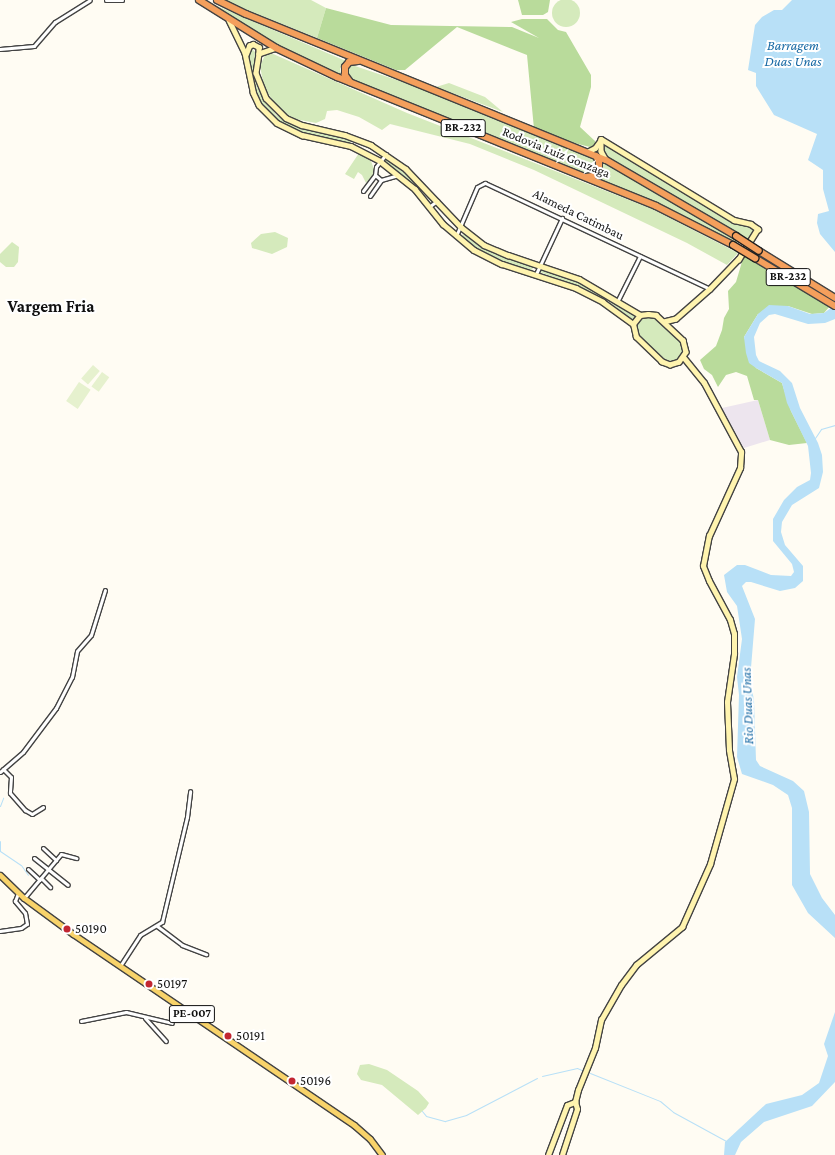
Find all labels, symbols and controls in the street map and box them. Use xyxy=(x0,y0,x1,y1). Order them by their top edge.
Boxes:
water label: Barragem Duas Unas xyxy=(765,37,821,70)
road number: BR-232 xyxy=(440,118,486,138)
street label: Rodovia Luiz Gonzaga xyxy=(500,124,612,182)
street label: Alameda Catimbau xyxy=(530,186,626,244)
road number: BR-232 xyxy=(765,267,811,287)
district label: Vargem Fria xyxy=(8,297,94,317)
water label: Rio Duas Unas xyxy=(737,667,757,745)
place label: 50190 xyxy=(75,921,107,937)
marker: 50190 xyxy=(62,924,72,934)
place label: 50197 xyxy=(157,976,187,992)
marker: 50197 xyxy=(144,979,154,989)
road number: PE-007 xyxy=(168,1004,216,1024)
place label: 50191 xyxy=(236,1028,265,1044)
marker: 50191 xyxy=(223,1031,233,1041)
place label: 50196 xyxy=(300,1073,331,1089)
marker: 50196 xyxy=(287,1076,297,1086)

